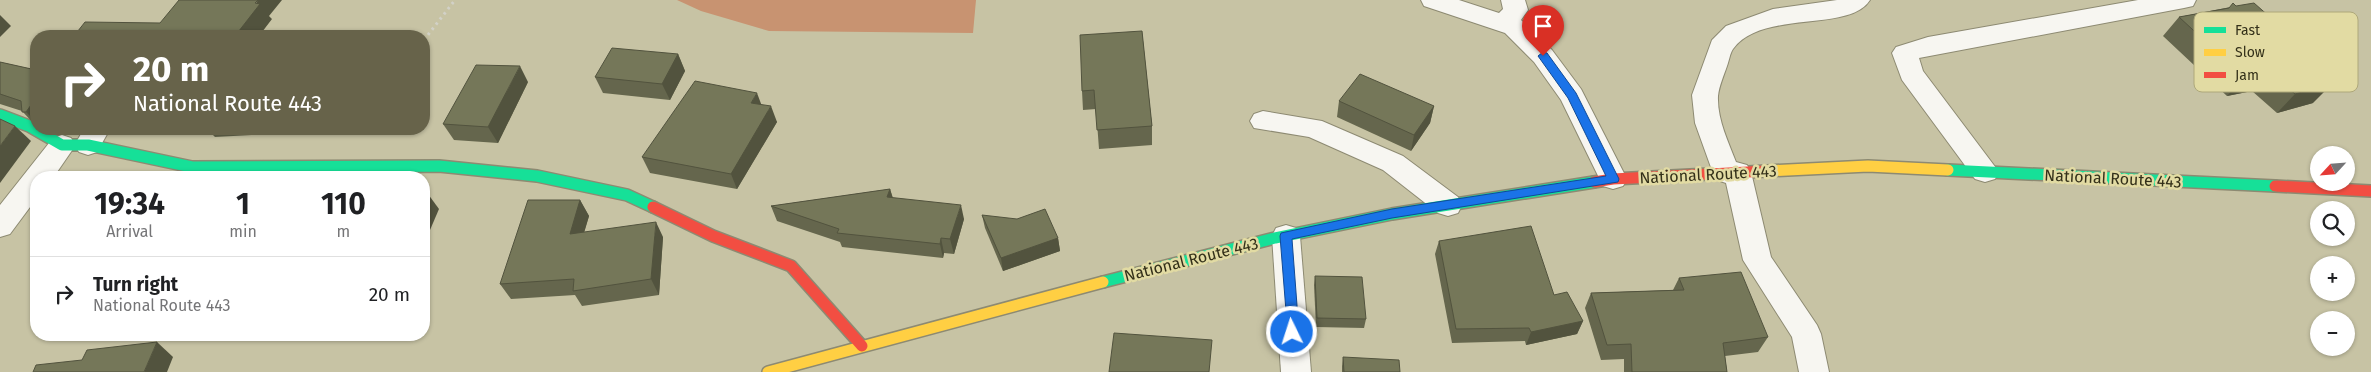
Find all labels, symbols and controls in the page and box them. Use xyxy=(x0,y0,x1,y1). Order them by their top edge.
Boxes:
pin xyxy=(1522,5,1564,56)
icon: arrive xyxy=(1529,12,1557,40)
legend xyxy=(2194,12,2358,92)
text: Fast xyxy=(2235,22,2261,39)
text: Slow xyxy=(2235,44,2265,61)
text: 20 m xyxy=(133,48,209,90)
icon: right xyxy=(50,50,115,115)
text: Jam xyxy=(2235,67,2259,84)
text: National Route 443 xyxy=(133,90,322,117)
north arrow xyxy=(2310,146,2355,191)
map controls xyxy=(2310,146,2355,356)
street label: National Route 443 xyxy=(1639,161,1777,188)
street label: National Route 443 xyxy=(2044,165,2182,192)
text: 19:34 xyxy=(94,186,165,222)
text: 1 xyxy=(236,186,250,222)
text: 110 xyxy=(321,186,366,222)
button: search xyxy=(2310,201,2355,246)
text: Arrival xyxy=(106,222,153,241)
text: min xyxy=(229,222,257,241)
text: m xyxy=(337,222,350,241)
street label: National Route 443 xyxy=(1122,234,1260,285)
button: + xyxy=(2310,256,2355,301)
text: Turn right xyxy=(93,273,178,296)
icon: right xyxy=(50,280,78,308)
text: 20 m xyxy=(369,283,410,306)
text: National Route 443 xyxy=(93,296,230,315)
position arrow xyxy=(1265,305,1317,357)
button: − xyxy=(2310,311,2355,356)

